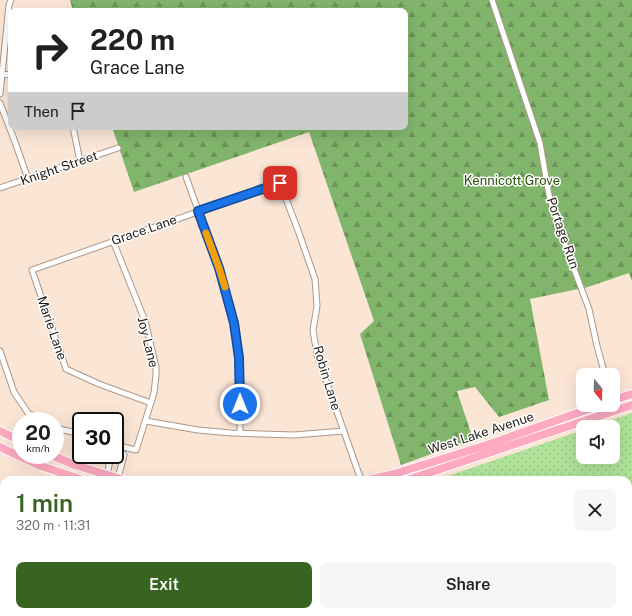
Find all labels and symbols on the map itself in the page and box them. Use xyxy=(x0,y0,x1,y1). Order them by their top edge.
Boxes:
street label: Knight Street xyxy=(18,148,100,188)
pin xyxy=(263,166,297,200)
park label: Kennicott Grove xyxy=(464,173,560,188)
street label: Portage Run xyxy=(544,195,582,271)
street label: Grace Lane xyxy=(109,212,179,248)
street label: Marie Lane xyxy=(34,294,70,362)
street label: Joy Lane xyxy=(134,315,162,369)
street label: Robin Lane xyxy=(310,344,344,412)
north arrow xyxy=(576,368,620,412)
position arrow xyxy=(219,383,261,425)
street label: West Lake Avenue xyxy=(426,409,536,457)
speed limit sign: 30 xyxy=(72,412,124,464)

